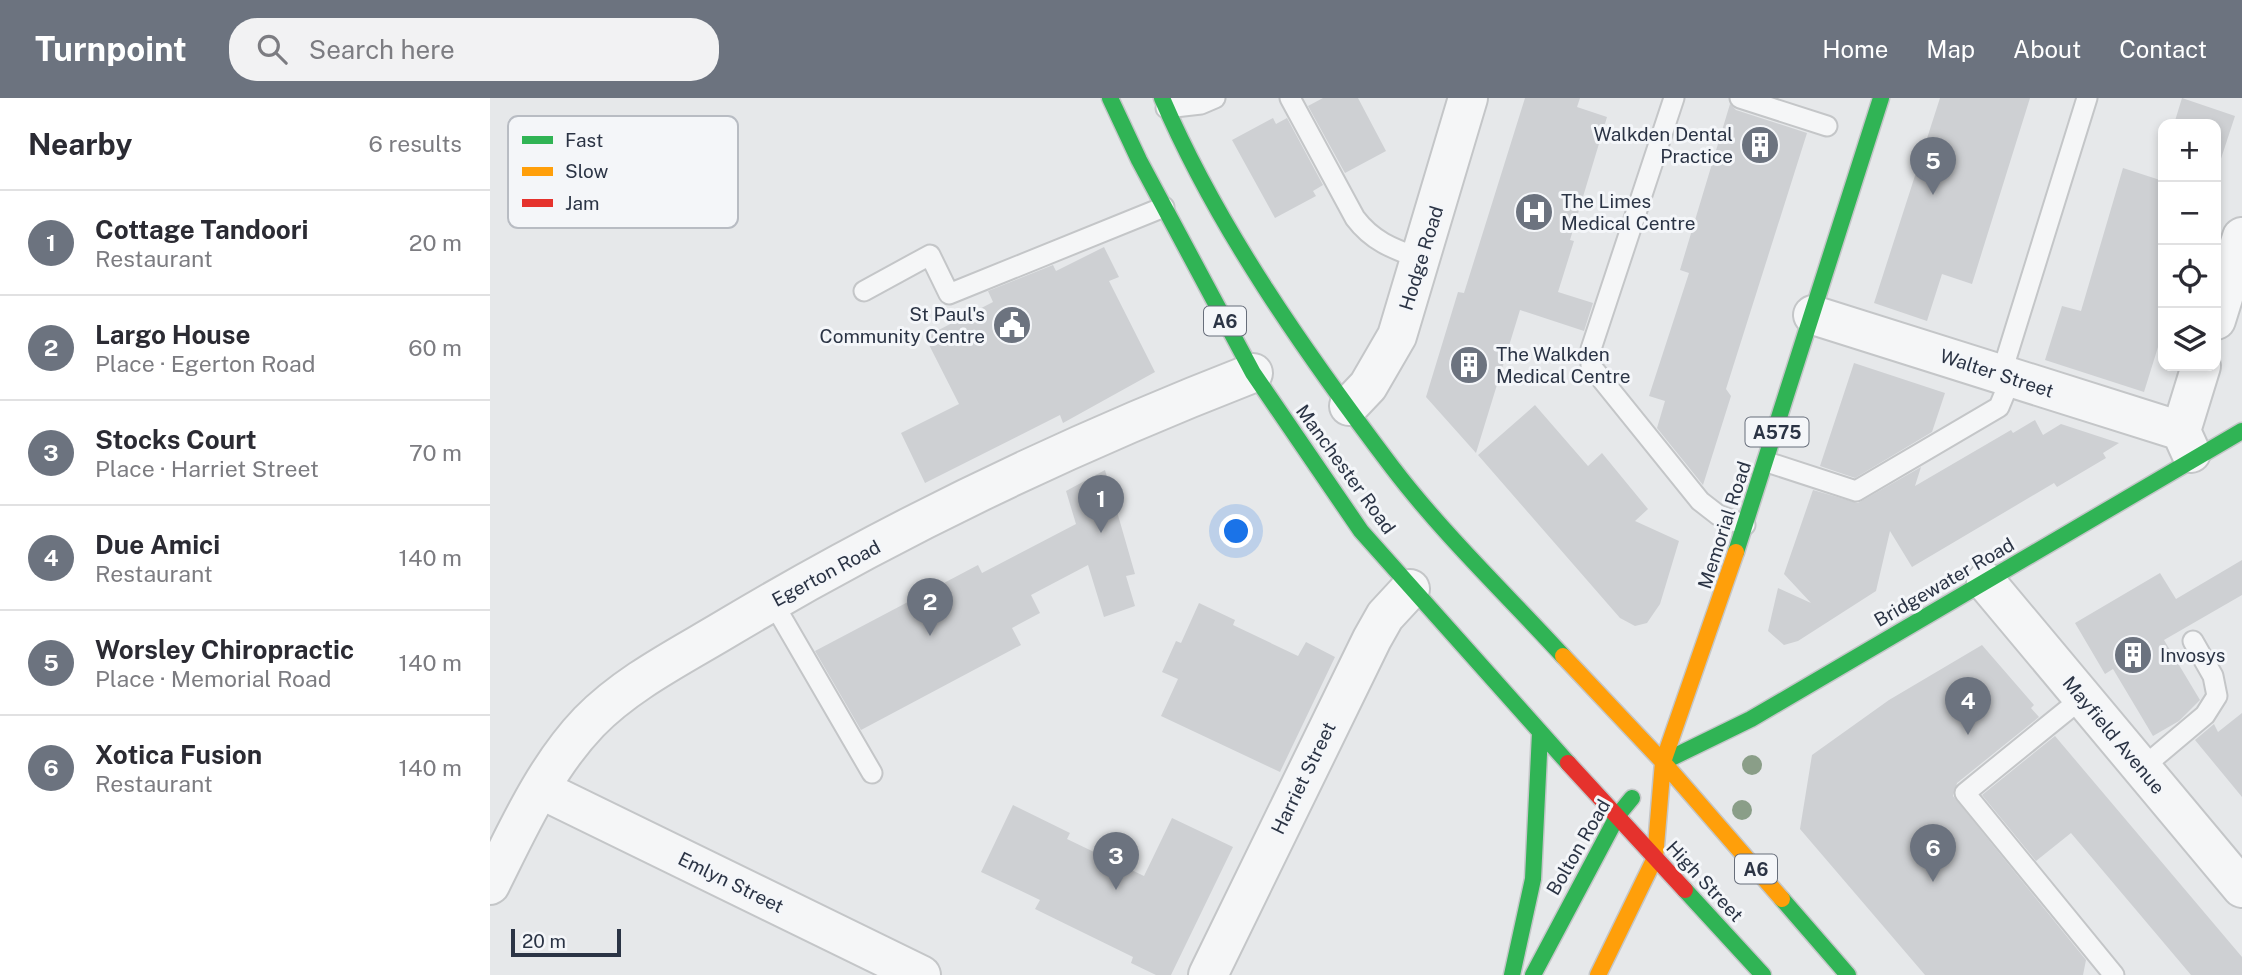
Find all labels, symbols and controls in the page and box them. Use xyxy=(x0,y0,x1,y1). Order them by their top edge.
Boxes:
search box xyxy=(229,18,719,81)
text: Turnpoint xyxy=(35,30,187,68)
icon: search xyxy=(253,30,291,68)
text: Search here xyxy=(309,34,455,65)
text: Home xyxy=(1822,35,1888,63)
text: Map xyxy=(1926,35,1975,63)
text: About xyxy=(2013,35,2081,63)
text: Contact xyxy=(2119,35,2207,63)
legend xyxy=(508,116,738,228)
map controls xyxy=(2158,119,2221,371)
button: + xyxy=(2158,119,2221,182)
place label: Walkden Dental Practice xyxy=(1594,123,1733,167)
building icon: Walkden Dental Practice xyxy=(1739,124,1781,166)
text: Nearby xyxy=(28,126,132,162)
text: Fast xyxy=(565,129,603,151)
text: 6 results xyxy=(369,130,462,157)
pin: 5 xyxy=(1910,137,1956,195)
text: Slow xyxy=(565,160,609,182)
button: − xyxy=(2158,182,2221,245)
place label: The Limes Medical Centre xyxy=(1561,190,1696,234)
hospital icon: The Limes Medical Centre xyxy=(1513,191,1555,233)
text: Jam xyxy=(565,192,599,214)
street label: Hodge Road xyxy=(1395,203,1447,313)
text: Cottage Tandoori xyxy=(95,214,308,245)
text: 1 xyxy=(46,229,56,256)
text: 20 m xyxy=(409,229,462,256)
text: Restaurant xyxy=(95,245,213,272)
button: locate xyxy=(2158,245,2221,308)
place label: St Paul's Community Centre xyxy=(820,303,985,347)
public building icon: St Paul's Community Centre xyxy=(991,304,1033,346)
road number: A6 xyxy=(1204,306,1246,336)
button: layers xyxy=(2158,308,2221,371)
text: Largo House xyxy=(95,319,251,350)
text: 2 xyxy=(44,334,58,361)
text: 60 m xyxy=(408,334,462,361)
place label: The Walkden Medical Centre xyxy=(1496,343,1631,387)
building icon: The Walkden Medical Centre xyxy=(1448,344,1490,386)
street label: Walter Street xyxy=(1937,344,2057,402)
text: Place · Egerton Road xyxy=(95,350,315,377)
street label: Manchester Road xyxy=(1292,400,1400,538)
road number: A575 xyxy=(1746,418,1808,446)
text: Stocks Court xyxy=(95,424,257,455)
text: 3 xyxy=(43,439,59,466)
text: 70 m xyxy=(409,439,462,466)
text: Place · Harriet Street xyxy=(95,455,319,482)
street label: Memorial Road xyxy=(1693,459,1755,591)
pin: 1 xyxy=(1078,475,1124,533)
your location xyxy=(1219,514,1253,548)
text: Due Amici xyxy=(95,529,220,560)
street label: Bridgewater Road xyxy=(1870,533,2018,631)
street label: Egerton Road xyxy=(768,535,884,611)
text: 4 xyxy=(43,544,59,571)
text: 140 m xyxy=(399,544,462,571)
text: Restaurant xyxy=(95,560,213,587)
pin: 2 xyxy=(907,578,953,636)
text: Worsley Chiropractic xyxy=(95,634,354,665)
building icon: Invosys xyxy=(2112,634,2154,676)
place label: Invosys xyxy=(2160,644,2225,666)
text: 5 xyxy=(43,649,59,676)
text: 140 m xyxy=(399,649,462,676)
text: Place · Memorial Road xyxy=(95,665,331,692)
street label: Mayfield Avenue xyxy=(2058,672,2170,798)
pin: 4 xyxy=(1945,677,1991,735)
street label: Harriet Street xyxy=(1266,718,1340,838)
text: Xotica Fusion xyxy=(95,739,262,770)
text: 6 xyxy=(43,754,59,781)
text: 140 m xyxy=(399,754,462,781)
text: Restaurant xyxy=(95,770,213,797)
street label: Bolton Road xyxy=(1542,795,1614,899)
pin: 6 xyxy=(1910,824,1956,882)
pin: 3 xyxy=(1093,832,1139,890)
street label: High Street xyxy=(1662,836,1748,926)
street label: Emlyn Street xyxy=(675,847,787,917)
road number: A6 xyxy=(1735,854,1777,884)
scale bar xyxy=(511,926,621,958)
text: 20 m xyxy=(522,930,566,952)

